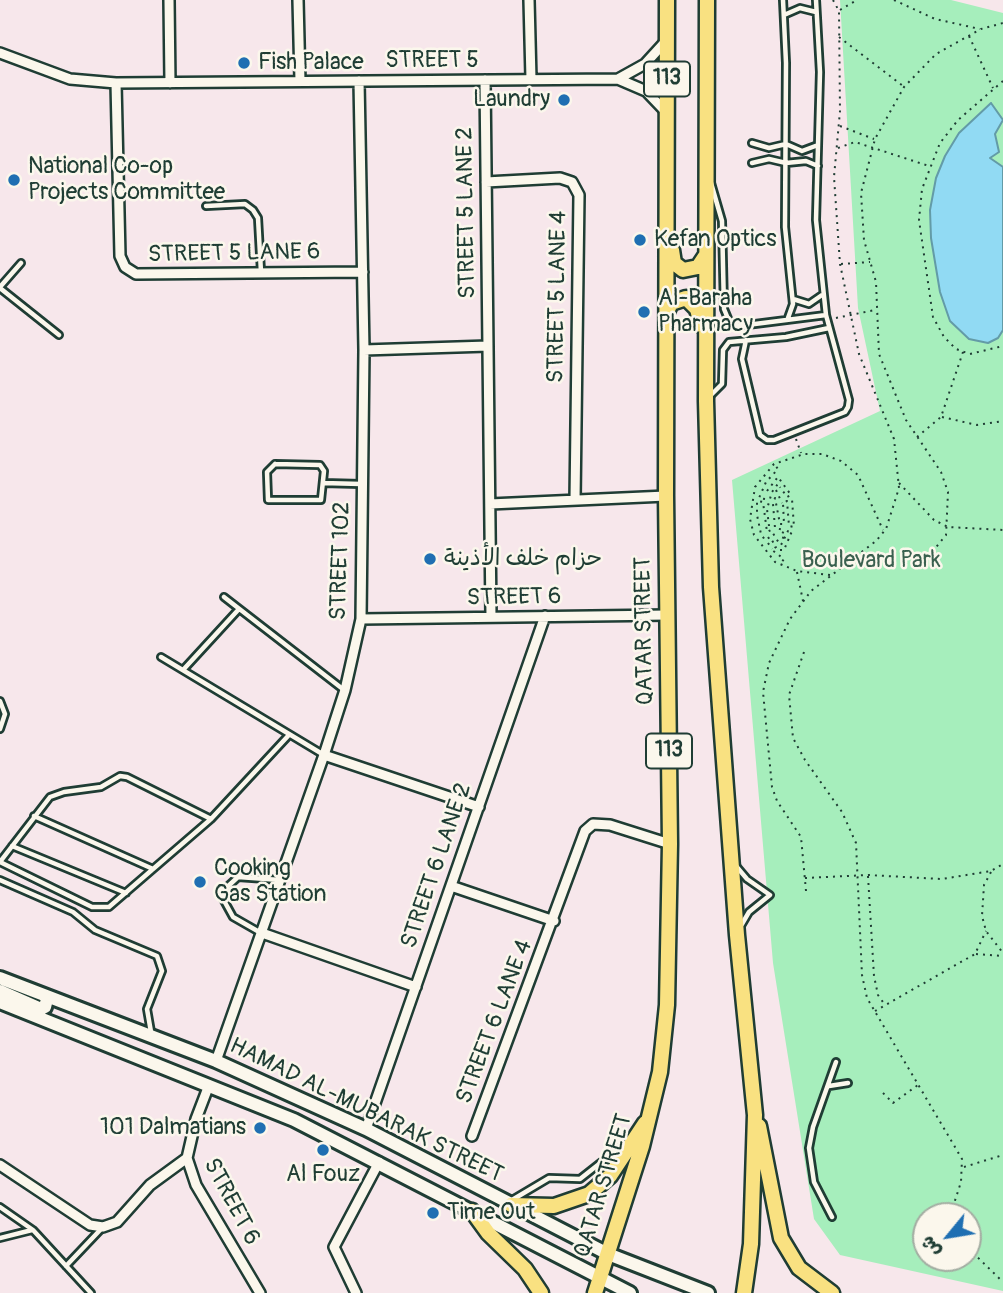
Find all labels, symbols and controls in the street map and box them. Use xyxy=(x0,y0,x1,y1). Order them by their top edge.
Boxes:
street label: STREET 5 xyxy=(385,47,479,75)
place label: Fish Palace xyxy=(258,49,364,77)
marker: Fish Palace xyxy=(236,55,252,71)
road number: 113 xyxy=(644,62,690,96)
place label: Laundry xyxy=(473,86,550,114)
marker: Laundry xyxy=(556,92,572,108)
street label: STREET 5 LANE 2 xyxy=(452,127,482,299)
place label: National Co-op Projects Committee xyxy=(28,153,225,207)
marker: National Co-op Projects Committee xyxy=(6,172,22,188)
street label: STREET 5 LANE 4 xyxy=(543,211,573,383)
place label: Kefan Optics xyxy=(654,226,776,254)
marker: Kefan Optics xyxy=(632,232,648,248)
street label: STREET 5 LANE 6 xyxy=(148,239,320,269)
place label: Al-Baraha Pharmacy xyxy=(658,285,753,339)
marker: Al-Baraha Pharmacy xyxy=(636,304,652,320)
street label: STREET 102 xyxy=(325,501,357,621)
place label: حزام خلف الأذينة xyxy=(444,545,602,573)
park label: Boulevard Park xyxy=(801,547,941,575)
marker: حزام خلف الأذينة xyxy=(422,551,438,567)
street label: QATAR STREET xyxy=(630,556,660,706)
street label: STREET 6 xyxy=(466,583,562,613)
road number: 113 xyxy=(646,734,692,768)
street label: STREET 6 LANE 2 xyxy=(396,780,478,952)
place label: Cooking Gas Station xyxy=(214,855,326,909)
marker: Cooking Gas Station xyxy=(192,874,208,890)
street label: STREET 6 LANE 4 xyxy=(451,936,539,1108)
street label: HAMAD AL-MUBARAK STREET xyxy=(225,1033,507,1189)
street label: QATAR STREET xyxy=(569,1111,639,1261)
place label: 101 Dalmatians xyxy=(100,1114,246,1142)
marker: 101 Dalmatians xyxy=(252,1120,268,1136)
marker: Al Fouz xyxy=(315,1142,331,1158)
street label: STREET 6 xyxy=(197,1154,265,1250)
place label: Al Fouz xyxy=(286,1161,360,1189)
place label: Time Out xyxy=(447,1199,536,1227)
north arrow xyxy=(912,1202,982,1272)
marker: Time Out xyxy=(425,1205,441,1221)
text: ش xyxy=(915,1231,946,1262)

